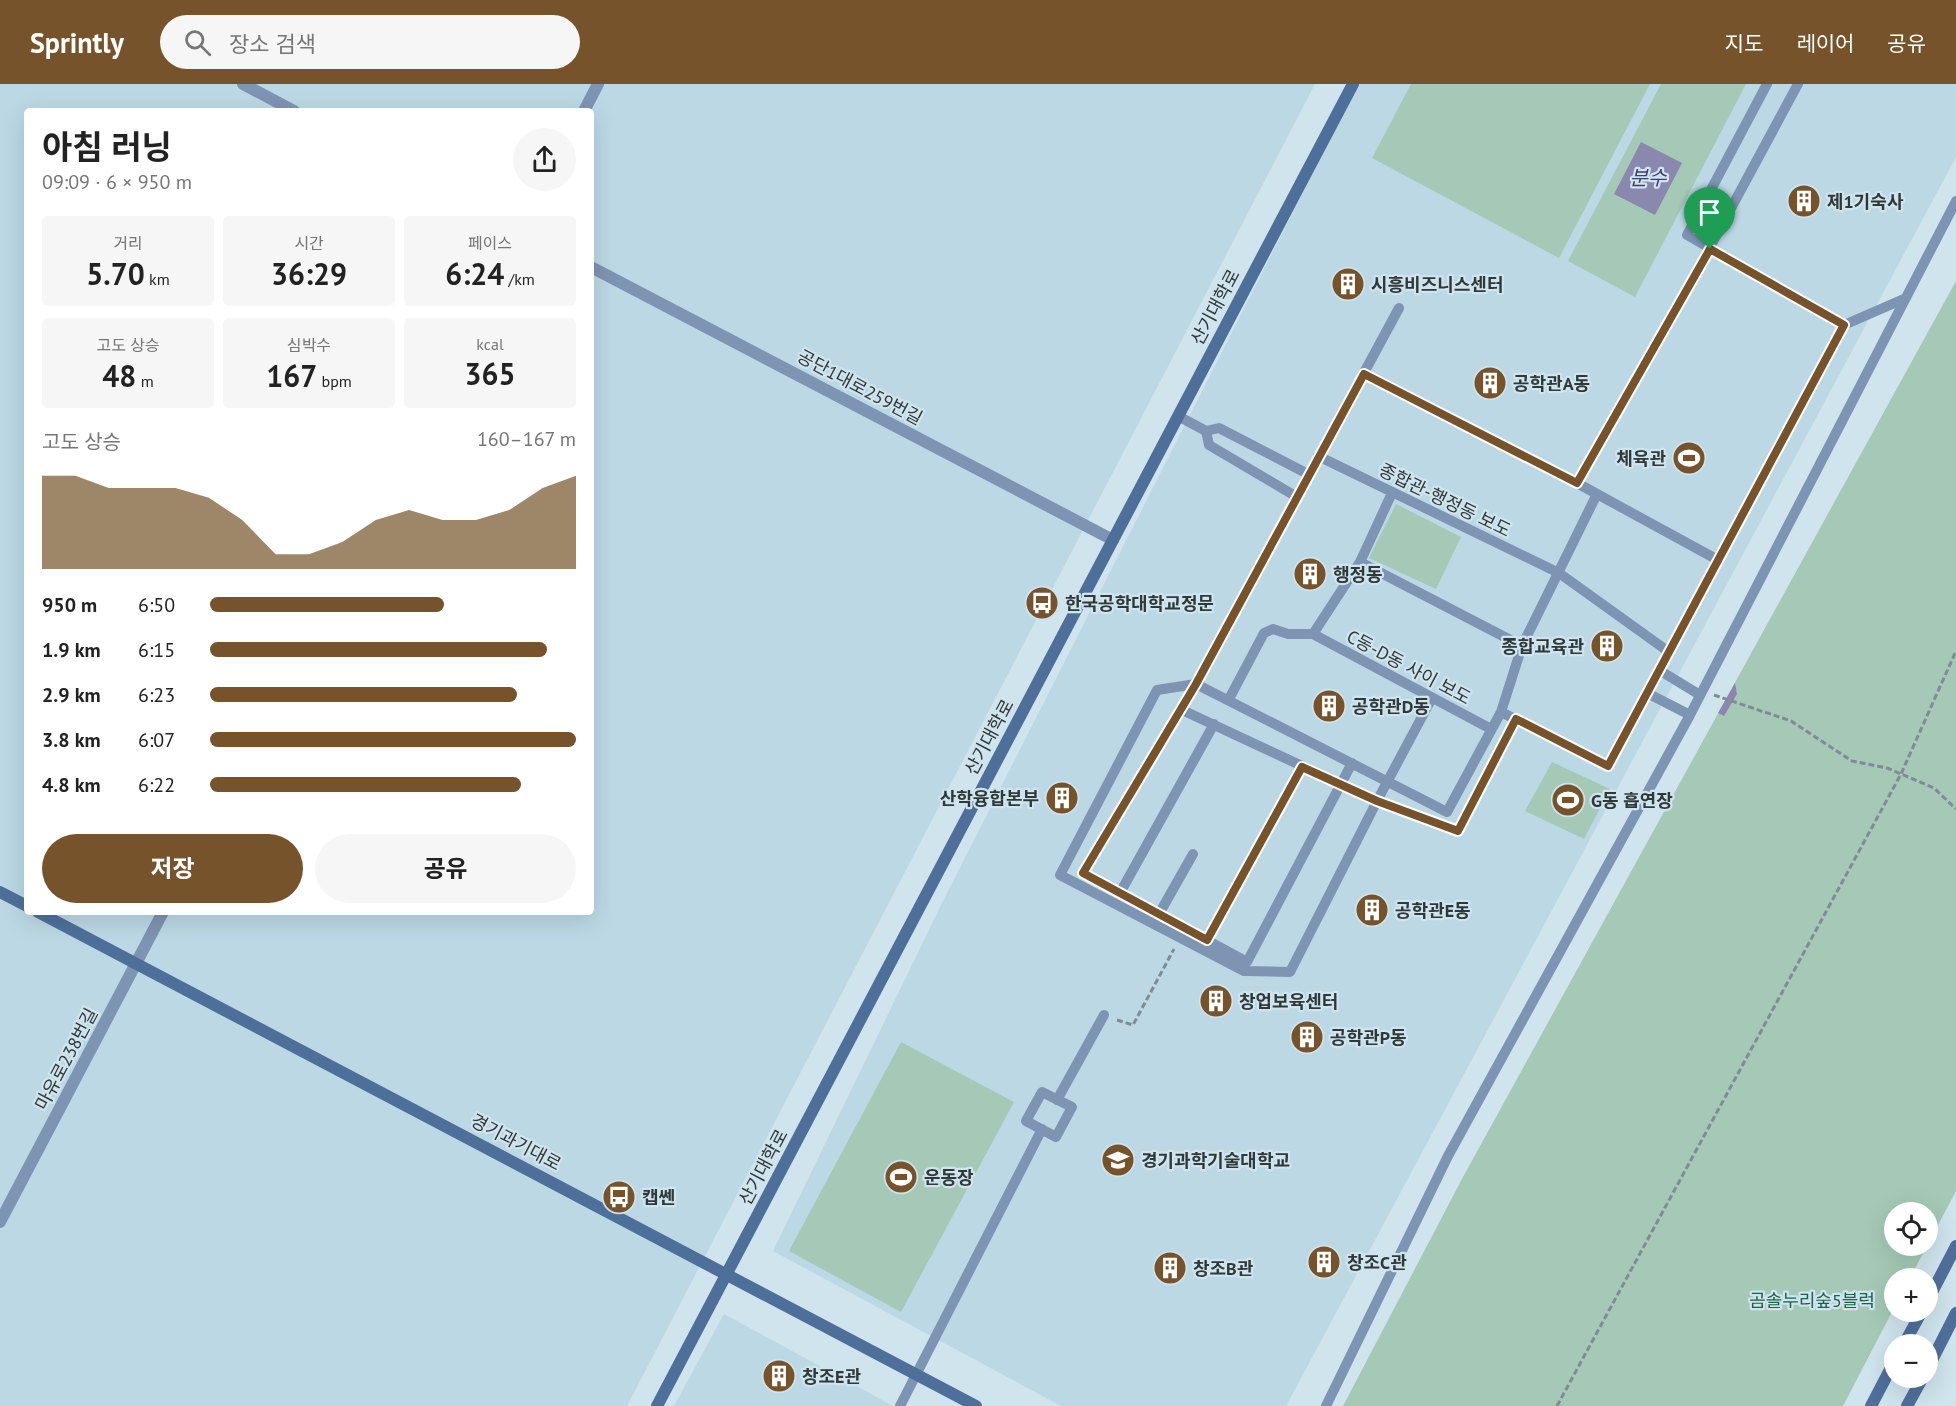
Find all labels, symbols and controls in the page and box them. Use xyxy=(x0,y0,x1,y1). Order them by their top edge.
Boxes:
search box xyxy=(160,15,580,69)
text: Sprintly xyxy=(30,24,124,61)
icon: search xyxy=(181,26,214,59)
text: 장소 검색 xyxy=(229,30,316,58)
text: 지도 xyxy=(1725,30,1763,57)
text: 레이어 xyxy=(1796,30,1854,57)
text: 공유 xyxy=(1887,30,1926,57)
text: 아침 러닝 xyxy=(42,125,172,168)
button: share xyxy=(513,128,576,191)
water label: 분수 xyxy=(1630,165,1667,191)
text: 09:09 · 6 × 950 m xyxy=(42,169,192,195)
building icon: 제1기숙사 xyxy=(1786,183,1822,219)
pin xyxy=(1684,187,1735,249)
place label: 제1기숙사 xyxy=(1827,190,1904,213)
icon: arrive xyxy=(1693,196,1726,229)
text: 거리 xyxy=(113,233,143,253)
text: 시간 xyxy=(294,233,324,253)
text: 페이스 xyxy=(468,233,512,253)
text: 5.70 xyxy=(86,254,145,293)
text: 36:29 xyxy=(271,254,347,293)
text: 6:24 xyxy=(445,254,504,293)
street label: 산기대학로 xyxy=(1185,265,1245,349)
building icon: 시흥비즈니스센터 xyxy=(1330,266,1366,302)
text: km xyxy=(145,269,170,289)
text: /km xyxy=(504,269,535,289)
place label: 시흥비즈니스센터 xyxy=(1371,273,1503,296)
text: kcal xyxy=(476,334,504,354)
text: 고도 상승 xyxy=(96,335,160,355)
text: 심박수 xyxy=(287,335,331,355)
street label: 공단1대로259번길 xyxy=(793,344,927,430)
text: 365 xyxy=(464,354,516,393)
text: 48 xyxy=(102,356,136,395)
text: 167 xyxy=(266,356,317,395)
building icon: 공학관A동 xyxy=(1472,365,1508,401)
text: m xyxy=(136,371,154,391)
text: bpm xyxy=(317,371,352,391)
place label: 공학관A동 xyxy=(1513,372,1590,395)
text: 160–167 m xyxy=(477,426,576,452)
text: 고도 상승 xyxy=(42,429,121,455)
sports icon: 체육관 xyxy=(1671,440,1707,476)
place label: 체육관 xyxy=(1616,447,1666,470)
street label: 종합관-행정동 보도 xyxy=(1375,458,1515,542)
building icon: 행정동 xyxy=(1292,556,1328,592)
place label: 행정동 xyxy=(1333,563,1383,586)
bus stop icon: 한국공학대학교정문 xyxy=(1024,585,1060,621)
text: 950 m xyxy=(42,592,97,618)
text: 6:50 xyxy=(138,592,175,618)
place label: 한국공학대학교정문 xyxy=(1065,592,1214,615)
street label: C동-D동 사이 보도 xyxy=(1343,625,1475,709)
building icon: 종합교육관 xyxy=(1589,628,1625,664)
place label: 종합교육관 xyxy=(1501,635,1584,658)
text: 1.9 km xyxy=(42,637,101,663)
text: 6:15 xyxy=(138,637,175,663)
text: 2.9 km xyxy=(42,682,101,708)
text: 6:23 xyxy=(138,682,175,708)
building icon: 공학관D동 xyxy=(1311,688,1347,724)
street label: 산기대학로 xyxy=(959,695,1019,779)
place label: 공학관D동 xyxy=(1352,695,1430,718)
text: 3.8 km xyxy=(42,727,101,753)
text: 6:07 xyxy=(138,727,175,753)
text: 4.8 km xyxy=(42,772,101,798)
text: 6:22 xyxy=(138,772,175,798)
building icon: 산학융합본부 xyxy=(1044,780,1080,816)
sports icon: G동 흡연장 xyxy=(1550,782,1586,818)
place label: 산학융합본부 xyxy=(940,787,1039,810)
place label: G동 흡연장 xyxy=(1591,789,1673,812)
button: 저장 xyxy=(42,834,303,903)
button: 공유 xyxy=(315,834,576,903)
building icon: 공학관E동 xyxy=(1354,892,1390,928)
place label: 공학관E동 xyxy=(1395,899,1471,922)
building icon: 창업보육센터 xyxy=(1198,983,1234,1019)
place label: 창업보육센터 xyxy=(1239,990,1338,1013)
street label: 마유로238번길 xyxy=(30,1004,102,1114)
building icon: 공학관P동 xyxy=(1289,1019,1325,1055)
place label: 공학관P동 xyxy=(1330,1026,1407,1049)
street label: 경기과기대로 xyxy=(467,1109,565,1175)
street label: 산기대학로 xyxy=(733,1125,793,1209)
school or university icon: 경기과학기술대학교 xyxy=(1100,1142,1136,1178)
place label: 경기과학기술대학교 xyxy=(1141,1149,1290,1172)
sports icon: 운동장 xyxy=(883,1159,919,1195)
place label: 운동장 xyxy=(924,1166,974,1189)
bus stop icon: 캡쎈 xyxy=(601,1179,637,1215)
place label: 캡쎈 xyxy=(642,1186,675,1209)
map controls xyxy=(1884,1202,1938,1388)
button: locate xyxy=(1884,1202,1938,1256)
building icon: 창조C관 xyxy=(1306,1244,1342,1280)
building icon: 창조B관 xyxy=(1152,1250,1188,1286)
place label: 창조C관 xyxy=(1347,1251,1407,1274)
place label: 창조B관 xyxy=(1193,1257,1254,1280)
button: + xyxy=(1884,1268,1938,1322)
park label: 곰솔누리숲5블럭 xyxy=(1749,1289,1875,1312)
button: − xyxy=(1884,1334,1938,1388)
building icon: 창조E관 xyxy=(761,1358,797,1394)
place label: 창조E관 xyxy=(802,1365,862,1388)

